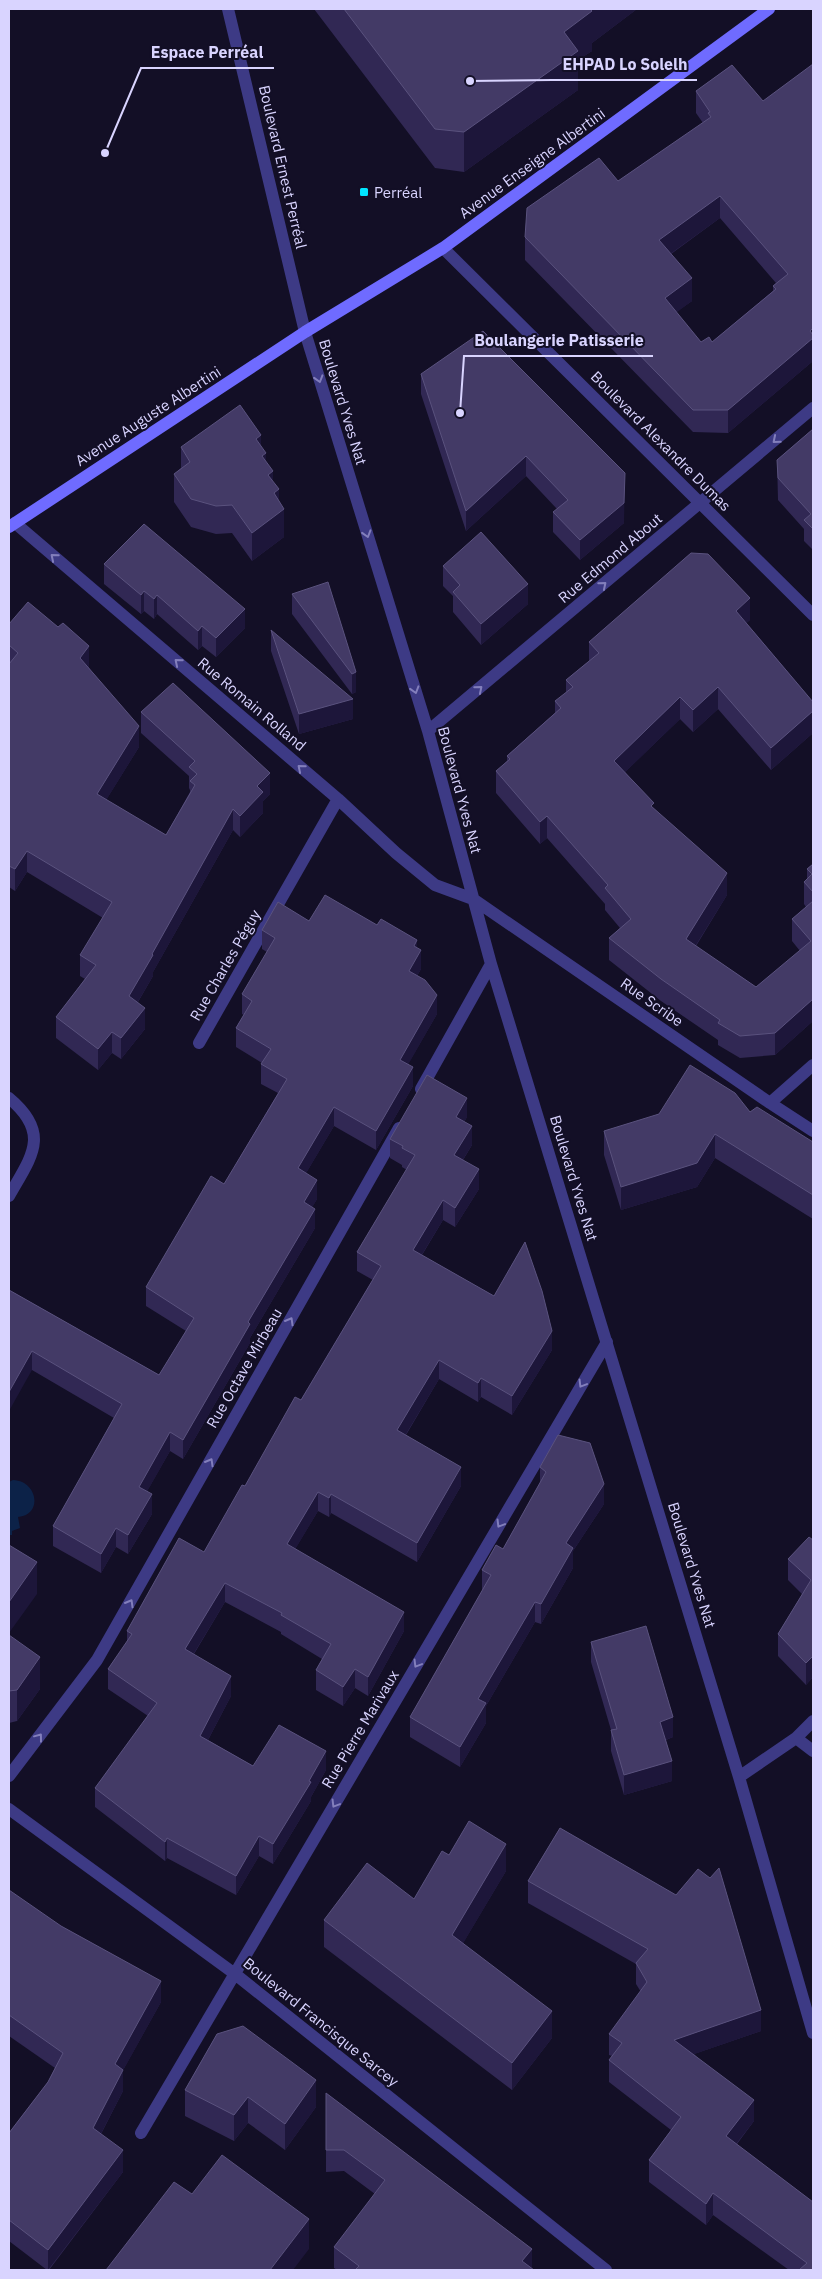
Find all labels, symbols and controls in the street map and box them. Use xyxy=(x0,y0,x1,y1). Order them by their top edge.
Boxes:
callout: Espace Perréal xyxy=(141,37,274,68)
text: Espace Perréal xyxy=(151,42,263,62)
callout: EHPAD Lo Solelh xyxy=(552,49,697,80)
text: EHPAD Lo Solelh xyxy=(563,54,687,74)
street label: Boulevard Ernest Perréal xyxy=(255,83,311,251)
street label: Avenue Enseigne Albertini xyxy=(455,104,609,222)
place label: Perréal xyxy=(374,183,422,202)
marker: Perréal xyxy=(358,186,370,198)
callout: Boulangerie Patisserie xyxy=(464,325,653,356)
text: Boulangerie Patisserie xyxy=(474,330,644,350)
street label: Boulevard Yves Nat xyxy=(315,337,371,467)
street label: Avenue Auguste Albertini xyxy=(72,362,224,470)
street label: Boulevard Alexandre Dumas xyxy=(587,367,735,515)
one-way arrow xyxy=(314,374,324,383)
one-way arrow xyxy=(773,434,782,442)
street label: Rue Edmond About xyxy=(554,509,666,607)
one-way arrow xyxy=(362,530,372,538)
one-way arrow xyxy=(51,554,60,562)
one-way arrow xyxy=(597,582,606,590)
street label: Rue Romain Rolland xyxy=(194,653,310,755)
one-way arrow xyxy=(174,659,183,668)
one-way arrow xyxy=(409,685,419,693)
one-way arrow xyxy=(473,685,482,694)
street label: Boulevard Yves Nat xyxy=(434,724,486,856)
one-way arrow xyxy=(298,764,307,773)
street label: Rue Charles Péguy xyxy=(185,906,265,1024)
street label: Rue Scribe xyxy=(617,973,687,1031)
street label: Boulevard Yves Nat xyxy=(546,1113,602,1243)
street label: Rue Octave Mirbeau xyxy=(202,1305,286,1431)
one-way arrow xyxy=(283,1317,293,1326)
one-way arrow xyxy=(579,1378,589,1387)
one-way arrow xyxy=(203,1458,213,1467)
street label: Boulevard Yves Nat xyxy=(664,1500,720,1630)
one-way arrow xyxy=(496,1518,506,1527)
one-way arrow xyxy=(123,1600,133,1609)
one-way arrow xyxy=(414,1658,424,1667)
street label: Rue Pierre Marivaux xyxy=(317,1666,403,1792)
one-way arrow xyxy=(33,1734,42,1743)
one-way arrow xyxy=(331,1798,341,1807)
street label: Boulevard Francisque Sarcey xyxy=(239,1953,403,2091)

